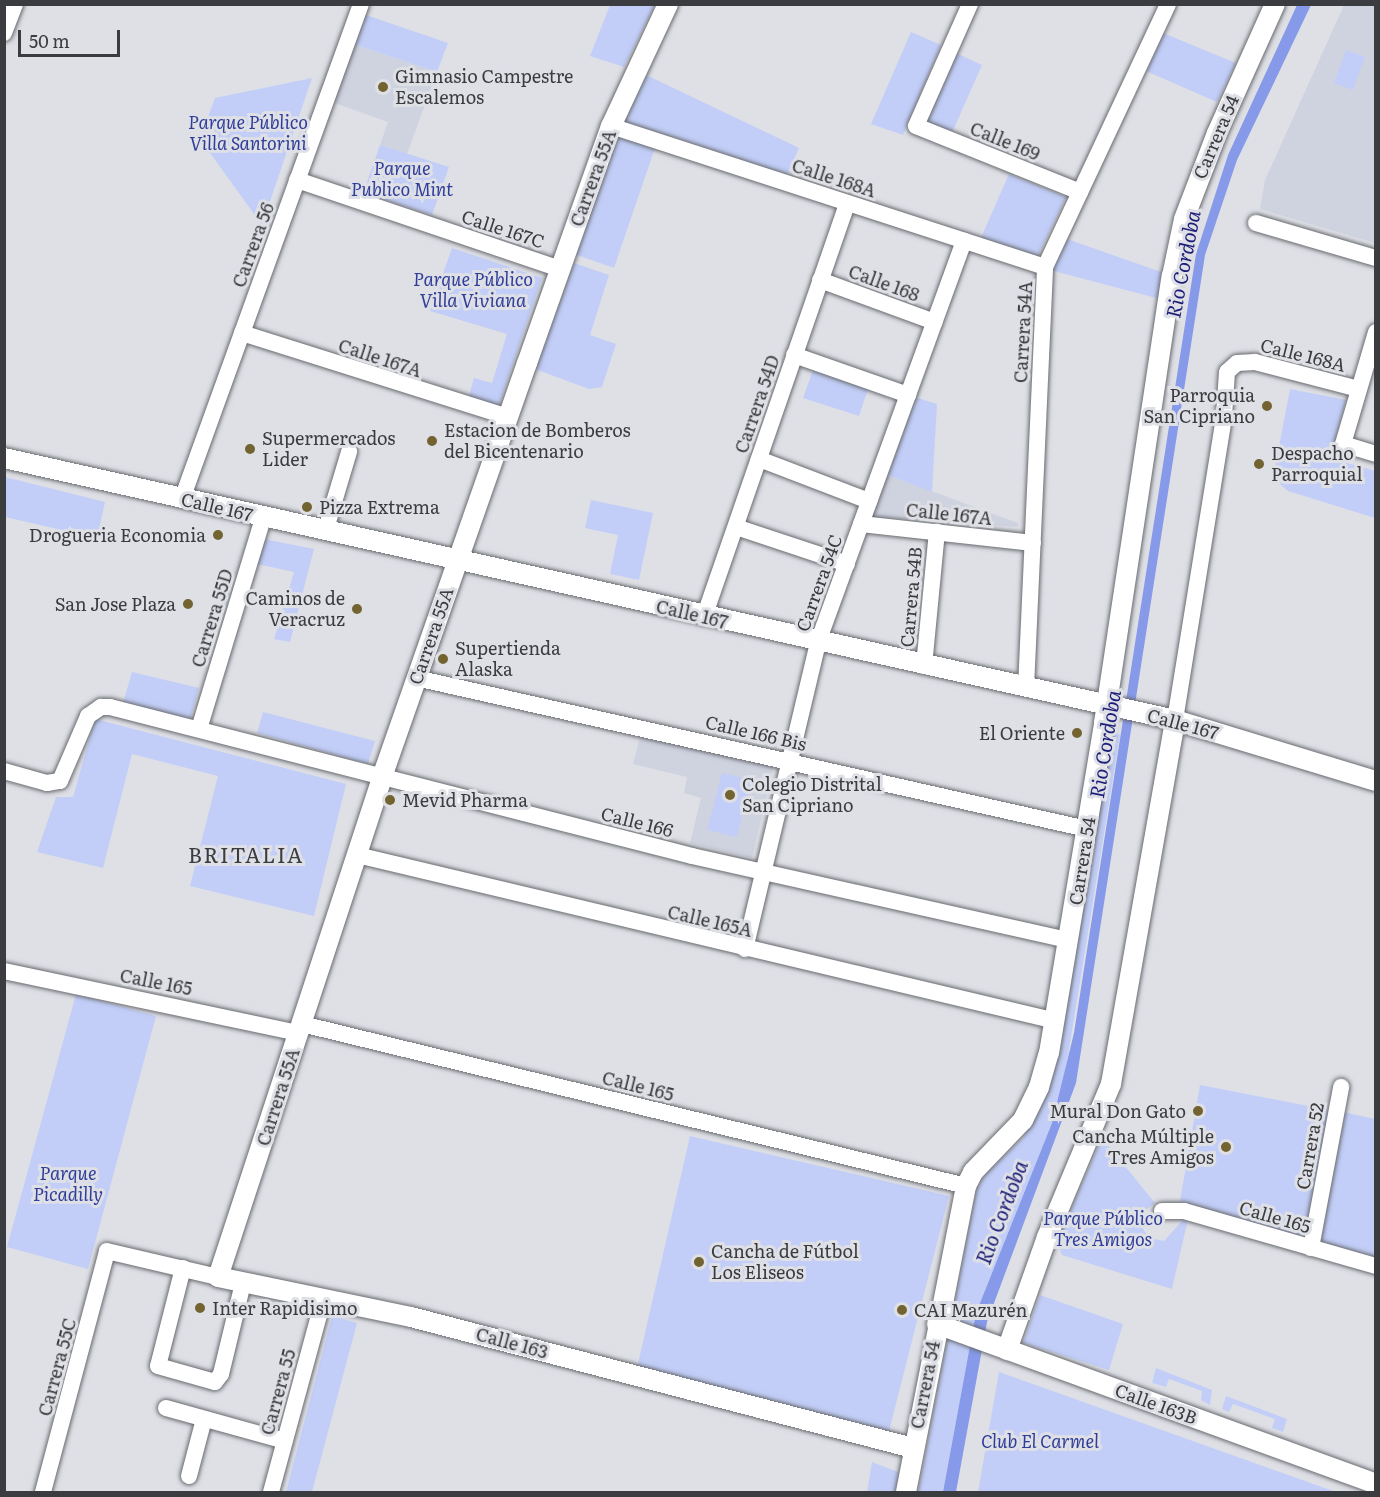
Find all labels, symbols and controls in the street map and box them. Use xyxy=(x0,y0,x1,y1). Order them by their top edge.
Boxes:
scale bar xyxy=(21,18,123,56)
text: 50 m xyxy=(29,27,70,54)
place label: Gimnasio Campestre Escalemos xyxy=(395,66,573,109)
marker: Gimnasio Campestre Escalemos xyxy=(376,80,390,94)
street label: Carrera 54 xyxy=(1189,92,1243,182)
park label: Parque Público Villa Santorini xyxy=(188,112,308,154)
street label: Calle 169 xyxy=(967,117,1043,165)
street label: Carrera 55A xyxy=(566,127,620,229)
street label: Calle 168A xyxy=(789,154,879,202)
park label: Parque Publico Mint xyxy=(351,158,453,201)
street label: Carrera 56 xyxy=(228,200,278,290)
street label: Calle 167C xyxy=(459,205,547,253)
water label: Rio Cordoba xyxy=(1160,208,1204,320)
street label: Calle 168 xyxy=(846,260,922,306)
park label: Parque Público Villa Viviana xyxy=(413,269,533,312)
street label: Carrera 54A xyxy=(1010,280,1036,384)
street label: Calle 167A xyxy=(336,334,424,382)
street label: Calle 168A xyxy=(1258,334,1348,376)
street label: Carrera 54D xyxy=(730,352,784,456)
place label: Parroquia San Cipriano xyxy=(1143,385,1255,428)
marker: Parroquia San Cipriano xyxy=(1260,399,1274,413)
place label: Estacion de Bomberos del Bicentenario xyxy=(444,420,631,462)
place label: Supermercados Lider xyxy=(262,428,395,470)
marker: Estacion de Bomberos del Bicentenario xyxy=(425,434,439,448)
marker: Supermercados Lider xyxy=(243,442,257,456)
place label: Despacho Parroquial xyxy=(1271,443,1363,486)
marker: Despacho Parroquial xyxy=(1252,457,1266,471)
street label: Calle 167 xyxy=(179,488,255,526)
place label: Pizza Extrema xyxy=(319,496,440,518)
street label: Calle 167A xyxy=(905,499,993,529)
marker: Pizza Extrema xyxy=(300,500,314,514)
place label: Drogueria Economia xyxy=(29,524,206,546)
marker: Drogueria Economia xyxy=(211,528,225,542)
street label: Carrera 54C xyxy=(792,532,846,634)
street label: Carrera 54B xyxy=(896,546,926,648)
street label: Carrera 55D xyxy=(187,566,237,670)
street label: Carrera 55A xyxy=(404,585,458,687)
place label: Caminos de Veracruz xyxy=(246,588,345,630)
place label: San Jose Plaza xyxy=(55,593,176,615)
street label: Calle 167 xyxy=(654,595,730,633)
marker: San Jose Plaza xyxy=(181,597,195,611)
marker: Caminos de Veracruz xyxy=(350,602,364,616)
place label: Supertienda Alaska xyxy=(455,638,561,680)
marker: Supertienda Alaska xyxy=(436,652,450,666)
water label: Rio Cordoba xyxy=(1084,688,1124,800)
street label: Calle 167 xyxy=(1145,704,1221,744)
street label: Calle 166 Bis xyxy=(703,711,809,755)
place label: El Oriente xyxy=(979,722,1065,744)
marker: El Oriente xyxy=(1070,726,1084,740)
place label: Colegio Distrital San Cipriano xyxy=(742,774,882,816)
marker: Colegio Distrital San Cipriano xyxy=(723,788,737,802)
place label: Mevid Pharma xyxy=(402,789,528,811)
marker: Mevid Pharma xyxy=(383,793,397,807)
street label: Calle 166 xyxy=(599,803,675,841)
street label: Carrera 54 xyxy=(1064,815,1100,907)
district label: BRITALIA xyxy=(188,841,304,867)
street label: Calle 165A xyxy=(666,901,754,941)
street label: Calle 165 xyxy=(118,964,194,1000)
street label: Carrera 55A xyxy=(252,1046,304,1148)
street label: Calle 165 xyxy=(600,1067,676,1105)
place label: Mural Don Gato xyxy=(1050,1100,1186,1122)
street label: Carrera 52 xyxy=(1292,1101,1328,1191)
marker: Mural Don Gato xyxy=(1191,1104,1205,1118)
place label: Cancha Múltiple Tres Amigos xyxy=(1072,1126,1214,1168)
marker: Cancha Múltiple Tres Amigos xyxy=(1219,1140,1233,1154)
water label: Rio Cordoba xyxy=(970,1157,1032,1267)
park label: Parque Picadilly xyxy=(33,1163,103,1206)
street label: Calle 165 xyxy=(1237,1197,1313,1237)
park label: Parque Público Tres Amigos xyxy=(1043,1208,1163,1250)
place label: Cancha de Fútbol Los Eliseos xyxy=(711,1241,859,1284)
marker: Cancha de Fútbol Los Eliseos xyxy=(692,1255,706,1269)
place label: Inter Rapidisimo xyxy=(212,1297,358,1319)
place label: CAI Mazurén xyxy=(914,1299,1027,1321)
marker: Inter Rapidisimo xyxy=(193,1301,207,1315)
marker: CAI Mazurén xyxy=(895,1303,909,1317)
street label: Carrera 55C xyxy=(34,1316,80,1418)
street label: Calle 163 xyxy=(474,1323,550,1363)
street label: Carrera 54 xyxy=(906,1339,944,1431)
street label: Carrera 55 xyxy=(256,1347,300,1437)
street label: Calle 163B xyxy=(1112,1379,1200,1429)
park label: Club El Carmel xyxy=(981,1430,1099,1452)

